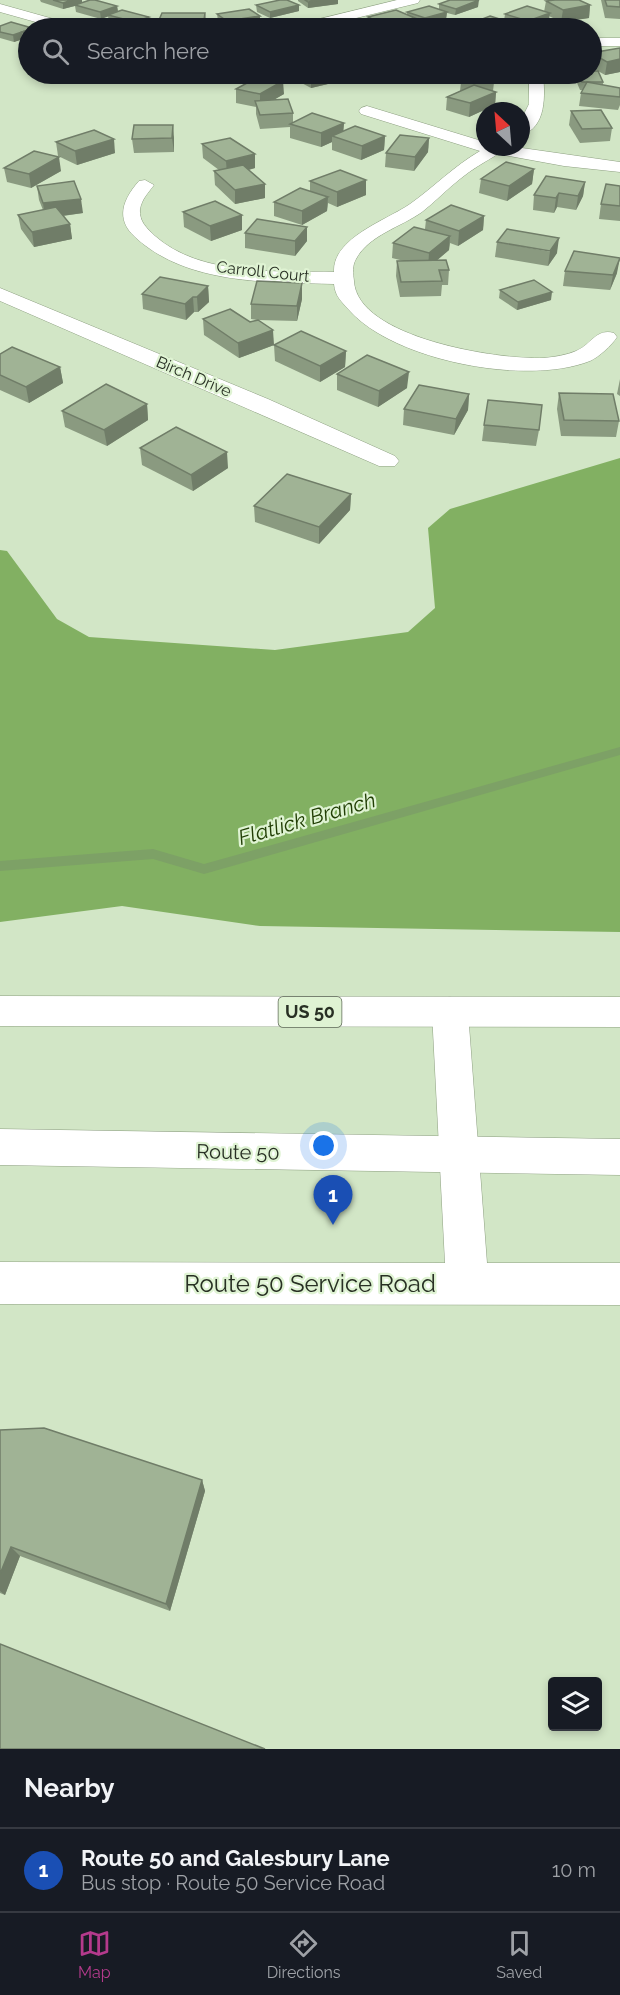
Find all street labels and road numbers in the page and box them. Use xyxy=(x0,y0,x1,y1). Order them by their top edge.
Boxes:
street label: Carroll Court xyxy=(215,257,311,286)
street label: Birch Drive xyxy=(153,352,234,401)
road number: US 50 xyxy=(278,997,342,1027)
street label: Route 50 xyxy=(196,1139,280,1165)
street label: Route 50 Service Road xyxy=(184,1269,436,1298)

